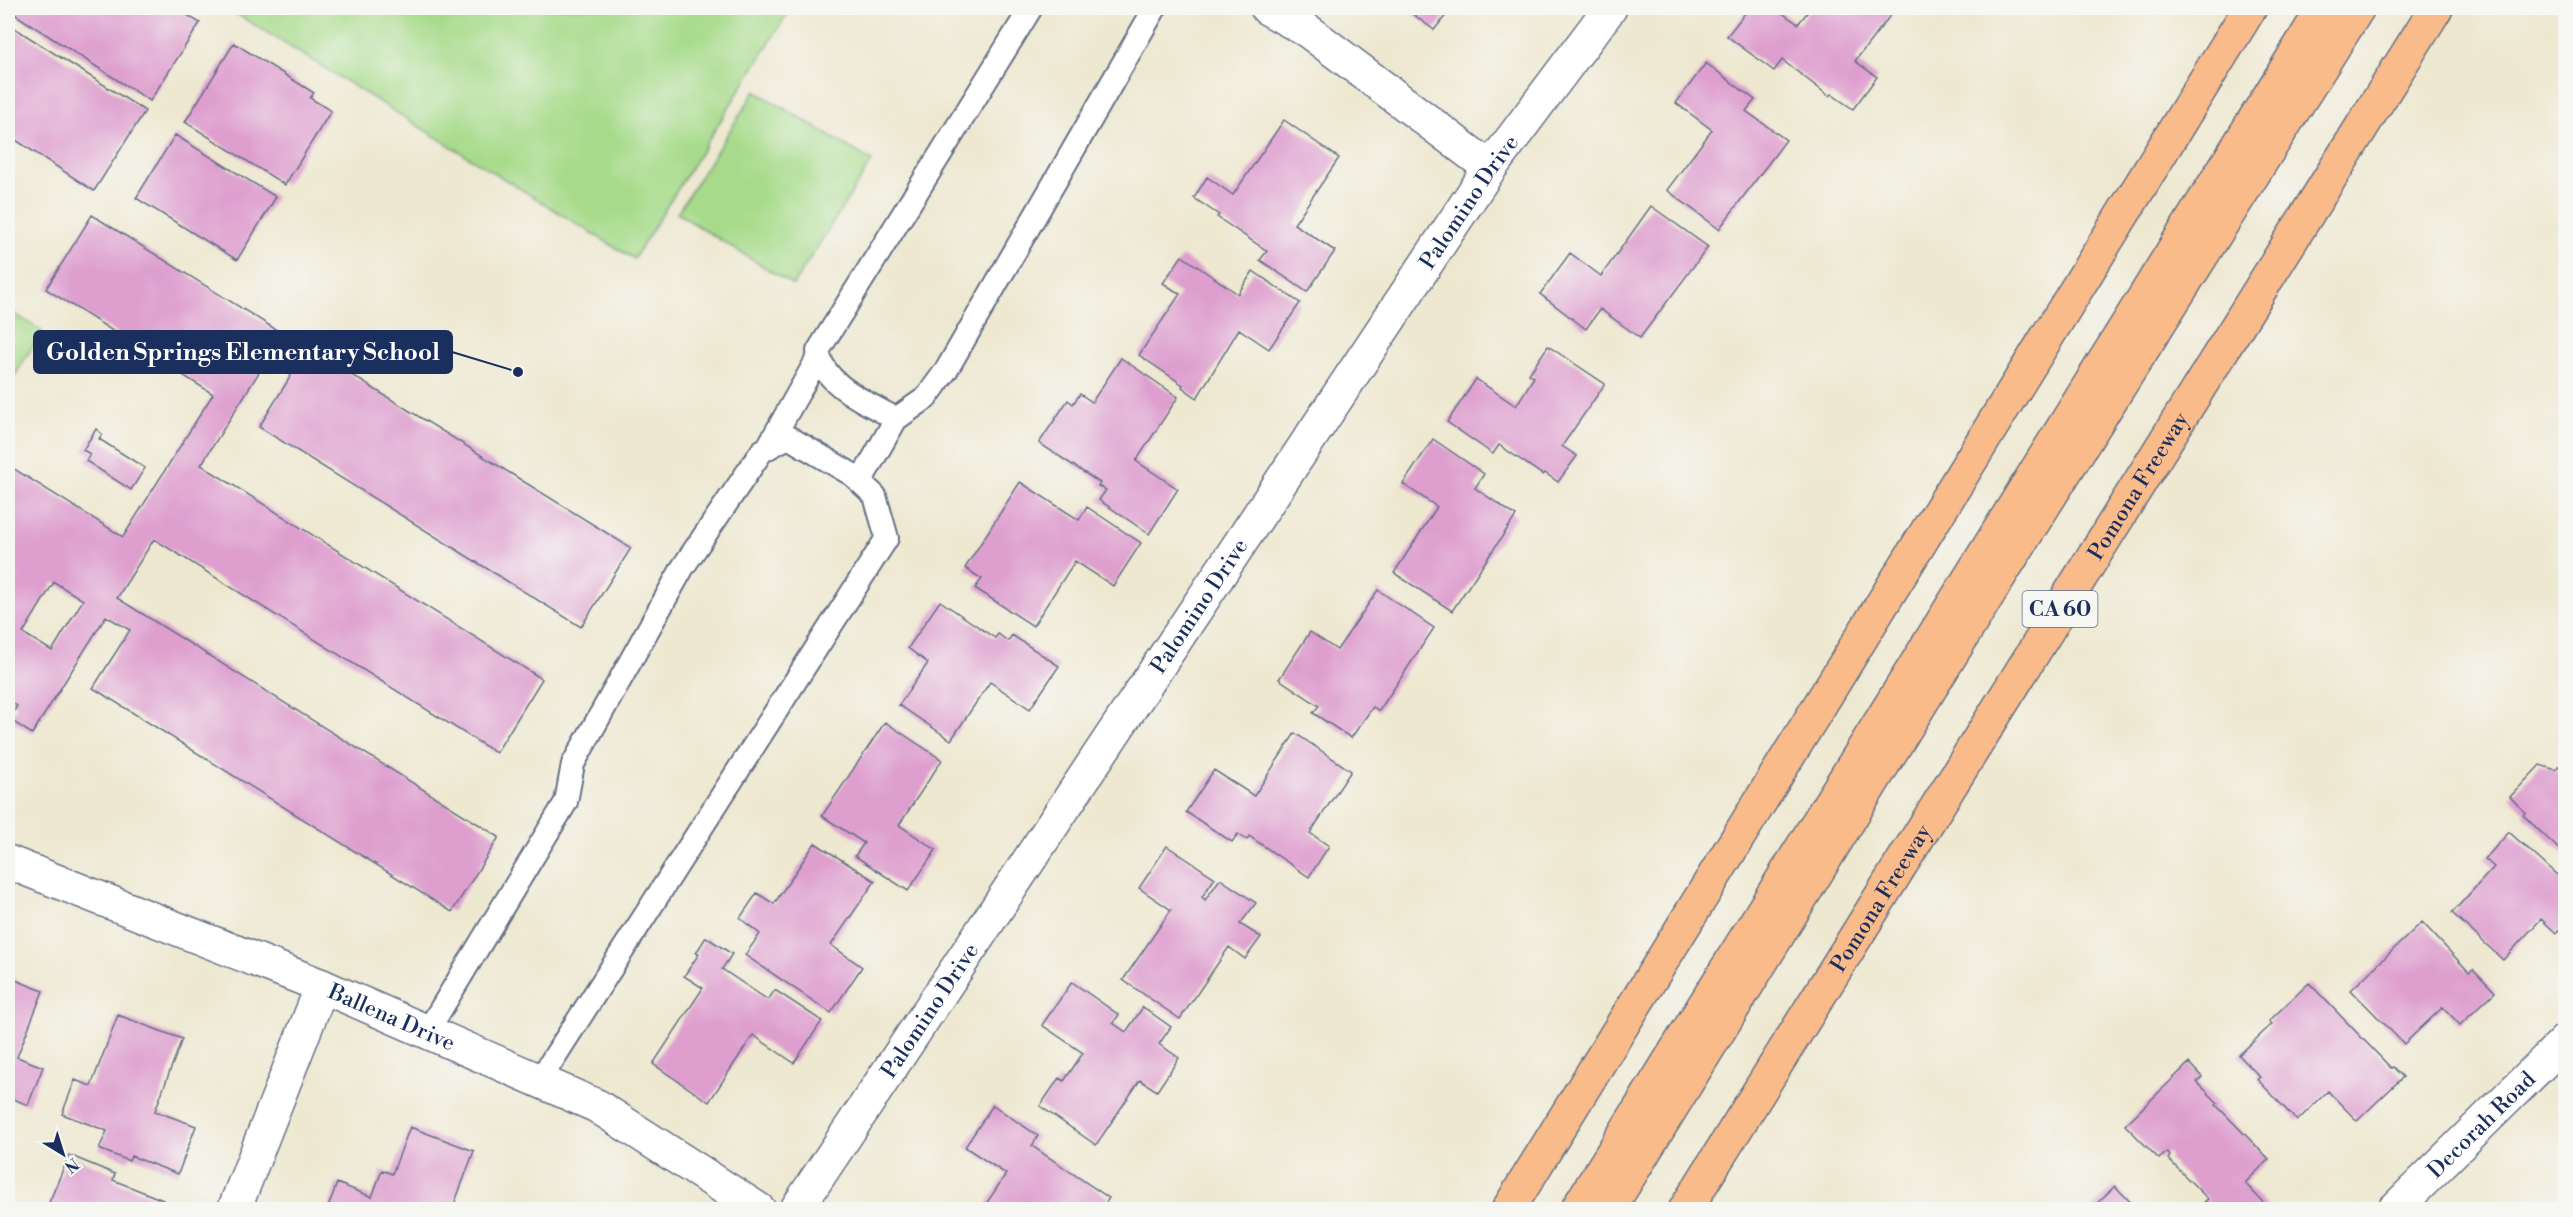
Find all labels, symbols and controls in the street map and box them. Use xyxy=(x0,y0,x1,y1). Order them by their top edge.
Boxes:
street label: Palomino Drive xyxy=(1414,130,1525,275)
callout: Golden Springs Elementary School xyxy=(34,331,452,373)
text: Golden Springs Elementary School xyxy=(46,338,440,368)
street label: Pomona Freeway xyxy=(2083,407,2195,565)
street label: Palomino Drive xyxy=(1145,534,1254,679)
road number: CA 60 xyxy=(2022,591,2098,627)
street label: Pomona Freeway xyxy=(1825,820,1938,978)
street label: Palomino Drive xyxy=(876,938,985,1084)
street label: Ballena Drive xyxy=(323,978,459,1057)
street label: Decorah Road xyxy=(2422,1066,2542,1184)
north arrow xyxy=(33,1124,93,1184)
text: N xyxy=(60,1153,83,1177)

